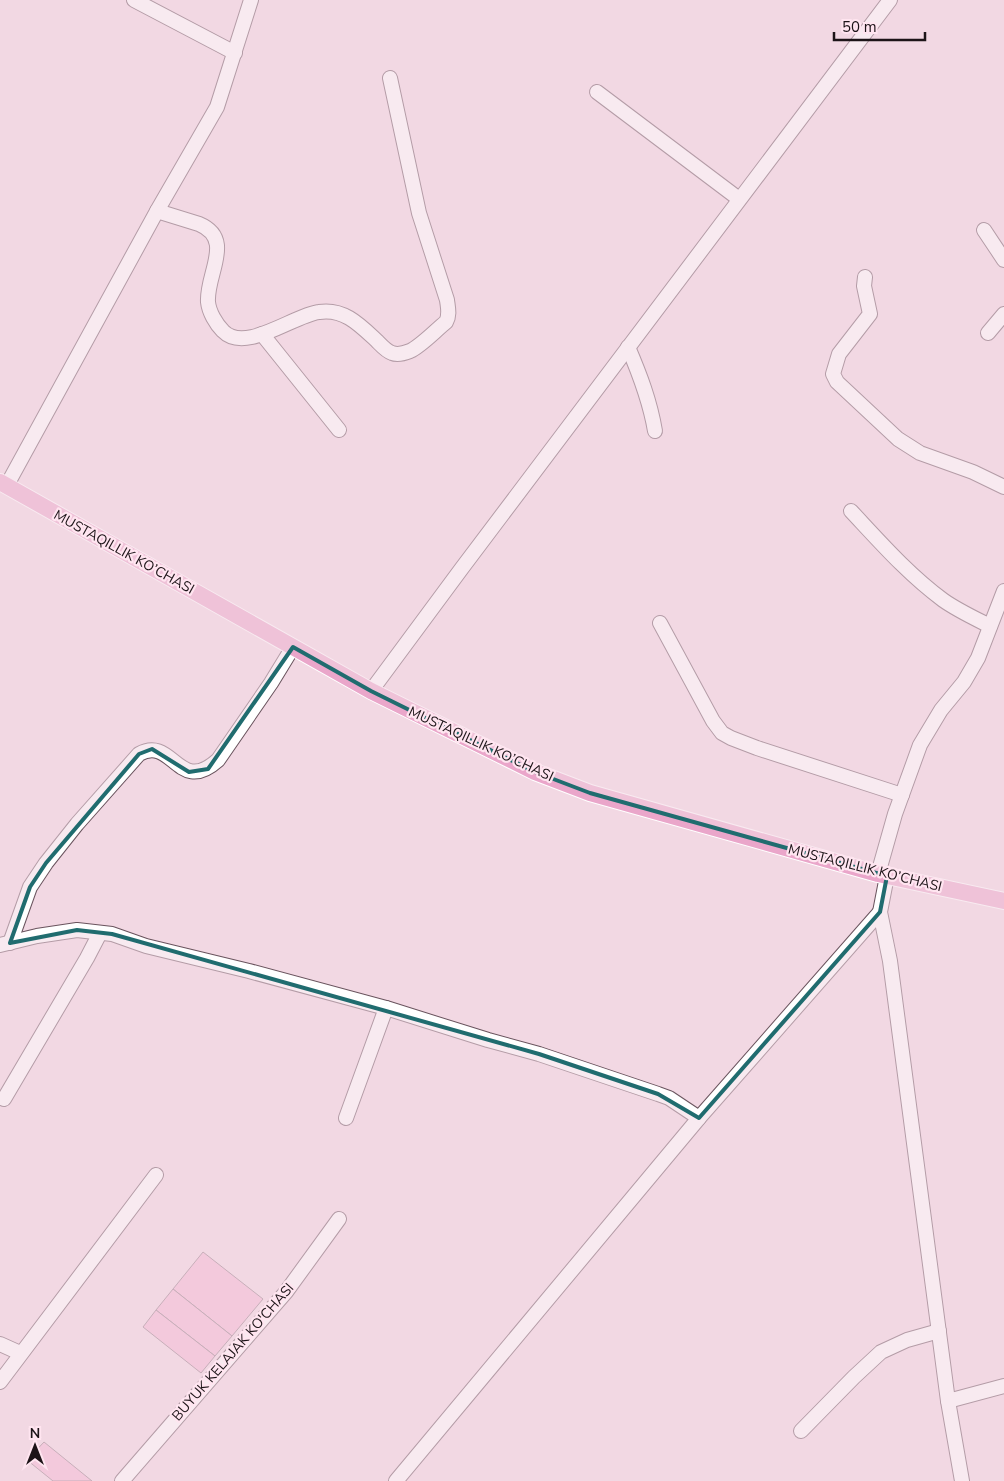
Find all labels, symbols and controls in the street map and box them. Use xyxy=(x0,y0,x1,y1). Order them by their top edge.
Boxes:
scale bar xyxy=(834,10,925,42)
text: 50 m xyxy=(842,17,877,37)
street label: MUSTAQILLIK KO’CHASI xyxy=(50,505,198,599)
street label: MUSTAQILLIK KO’CHASI xyxy=(405,702,557,786)
street label: MUSTAQILLIK KO’CHASI xyxy=(786,840,944,896)
street label: BUYUK KELAJAK KO'CHASI xyxy=(168,1279,298,1425)
north arrow xyxy=(10,1421,60,1471)
text: N xyxy=(30,1424,40,1443)

